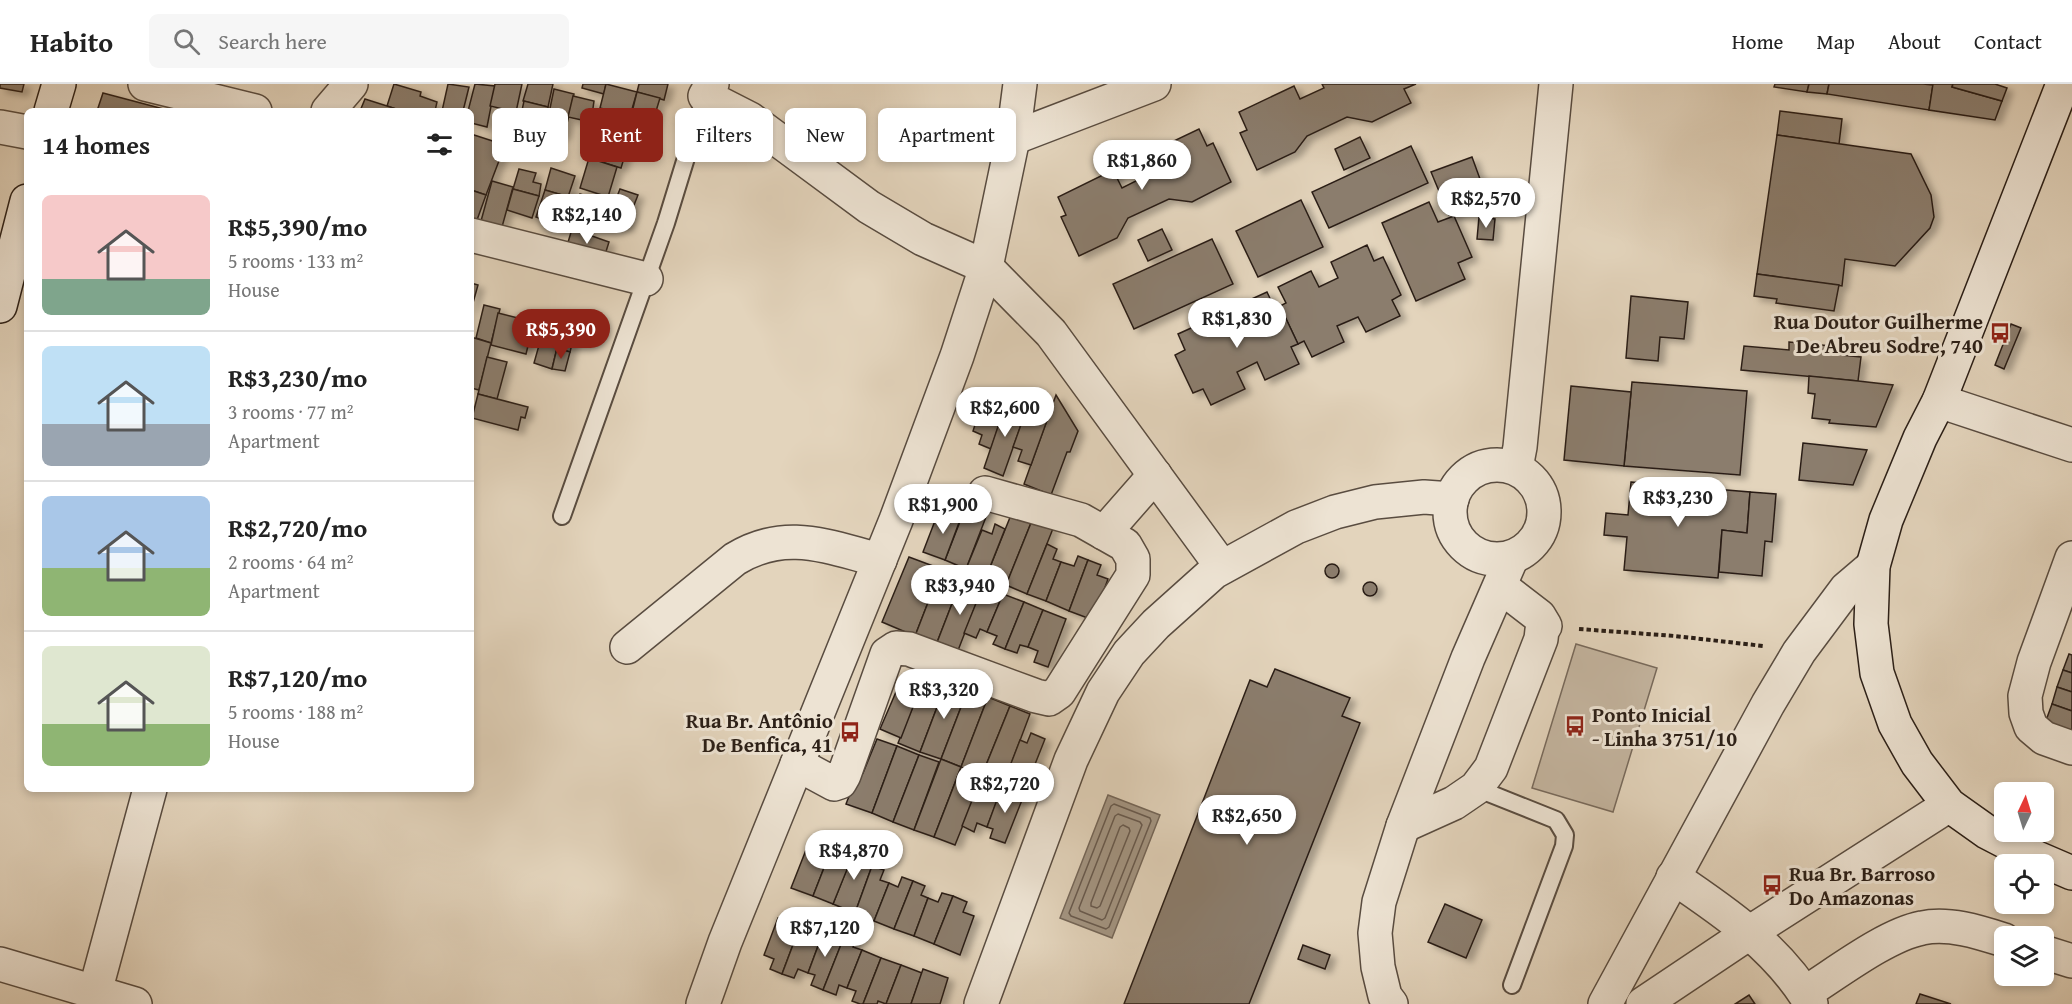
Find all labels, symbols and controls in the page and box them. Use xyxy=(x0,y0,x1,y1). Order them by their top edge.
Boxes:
search box xyxy=(149,14,569,68)
text: Habito xyxy=(30,21,113,62)
icon: search xyxy=(170,25,203,58)
text: Search here xyxy=(218,25,327,57)
text: Home xyxy=(1732,26,1783,57)
text: Map xyxy=(1816,26,1855,57)
text: About xyxy=(1888,26,1941,57)
text: Contact xyxy=(1974,26,2042,57)
chip: Buy xyxy=(492,108,568,162)
chip: Rent xyxy=(580,108,663,162)
chip: Filters xyxy=(675,108,773,162)
chip: New xyxy=(785,108,866,162)
chip: Apartment xyxy=(878,108,1016,162)
text: 14 homes xyxy=(42,125,150,164)
icon: filters xyxy=(423,128,456,161)
pin: R$1,860 xyxy=(1087,140,1197,191)
text: R$1,860 xyxy=(1107,145,1177,174)
pin: R$2,570 xyxy=(1431,178,1541,229)
text: R$2,570 xyxy=(1451,183,1521,212)
pin: R$2,140 xyxy=(532,194,642,245)
text: R$2,140 xyxy=(552,199,622,228)
text: R$5,390/mo xyxy=(228,207,367,246)
icon: home xyxy=(90,219,162,291)
text: 5 rooms · 133 m² xyxy=(228,246,363,275)
text: House xyxy=(228,275,280,304)
pin: R$1,830 xyxy=(1182,298,1292,349)
text: R$1,830 xyxy=(1202,303,1272,332)
place label: Rua Doutor Guilherme De Abreu Sodre, 740 xyxy=(1774,306,1983,361)
pin: R$5,390 xyxy=(506,309,616,360)
text: R$5,390 xyxy=(526,314,596,343)
bus stop icon: Rua Doutor Guilherme De Abreu Sodre, 740 xyxy=(1988,321,2012,345)
text: R$3,230/mo xyxy=(228,358,367,397)
icon: home xyxy=(90,370,162,442)
pin: R$2,600 xyxy=(950,387,1060,438)
text: R$2,600 xyxy=(970,392,1040,421)
text: 3 rooms · 77 m² xyxy=(228,397,354,426)
text: Apartment xyxy=(228,426,320,455)
pin: R$3,230 xyxy=(1623,477,1733,528)
text: R$3,230 xyxy=(1643,482,1713,511)
pin: R$1,900 xyxy=(888,484,998,535)
text: R$1,900 xyxy=(908,489,978,518)
text: R$2,720/mo xyxy=(228,508,367,547)
icon: home xyxy=(90,520,162,592)
text: 2 rooms · 64 m² xyxy=(228,547,354,576)
pin: R$3,940 xyxy=(905,565,1015,616)
text: R$3,940 xyxy=(925,570,995,599)
text: Apartment xyxy=(228,576,320,605)
text: R$7,120/mo xyxy=(228,658,367,697)
pin: R$3,320 xyxy=(889,669,999,720)
icon: home xyxy=(90,670,162,742)
text: R$3,320 xyxy=(909,674,979,703)
text: 5 rooms · 188 m² xyxy=(228,697,363,726)
place label: Ponto Inicial - Linha 3751/10 xyxy=(1592,699,1737,754)
place label: Rua Br. Antônio De Benfica, 41 xyxy=(686,705,833,760)
bus stop icon: Ponto Inicial - Linha 3751/10 xyxy=(1563,714,1587,738)
bus stop icon: Rua Br. Antônio De Benfica, 41 xyxy=(838,720,862,744)
text: House xyxy=(228,726,280,755)
pin: R$2,720 xyxy=(950,763,1060,814)
text: R$2,720 xyxy=(970,768,1040,797)
north arrow xyxy=(1994,782,2054,842)
map controls xyxy=(1994,782,2054,986)
pin: R$2,650 xyxy=(1192,795,1302,846)
text: R$2,650 xyxy=(1212,800,1282,829)
pin: R$4,870 xyxy=(799,830,909,881)
text: R$4,870 xyxy=(819,835,889,864)
button: locate xyxy=(1994,854,2054,914)
place label: Rua Br. Barroso Do Amazonas xyxy=(1789,858,1935,913)
bus stop icon: Rua Br. Barroso Do Amazonas xyxy=(1760,873,1784,897)
pin: R$7,120 xyxy=(770,907,880,958)
text: R$7,120 xyxy=(790,912,860,941)
button: layers xyxy=(1994,926,2054,986)

